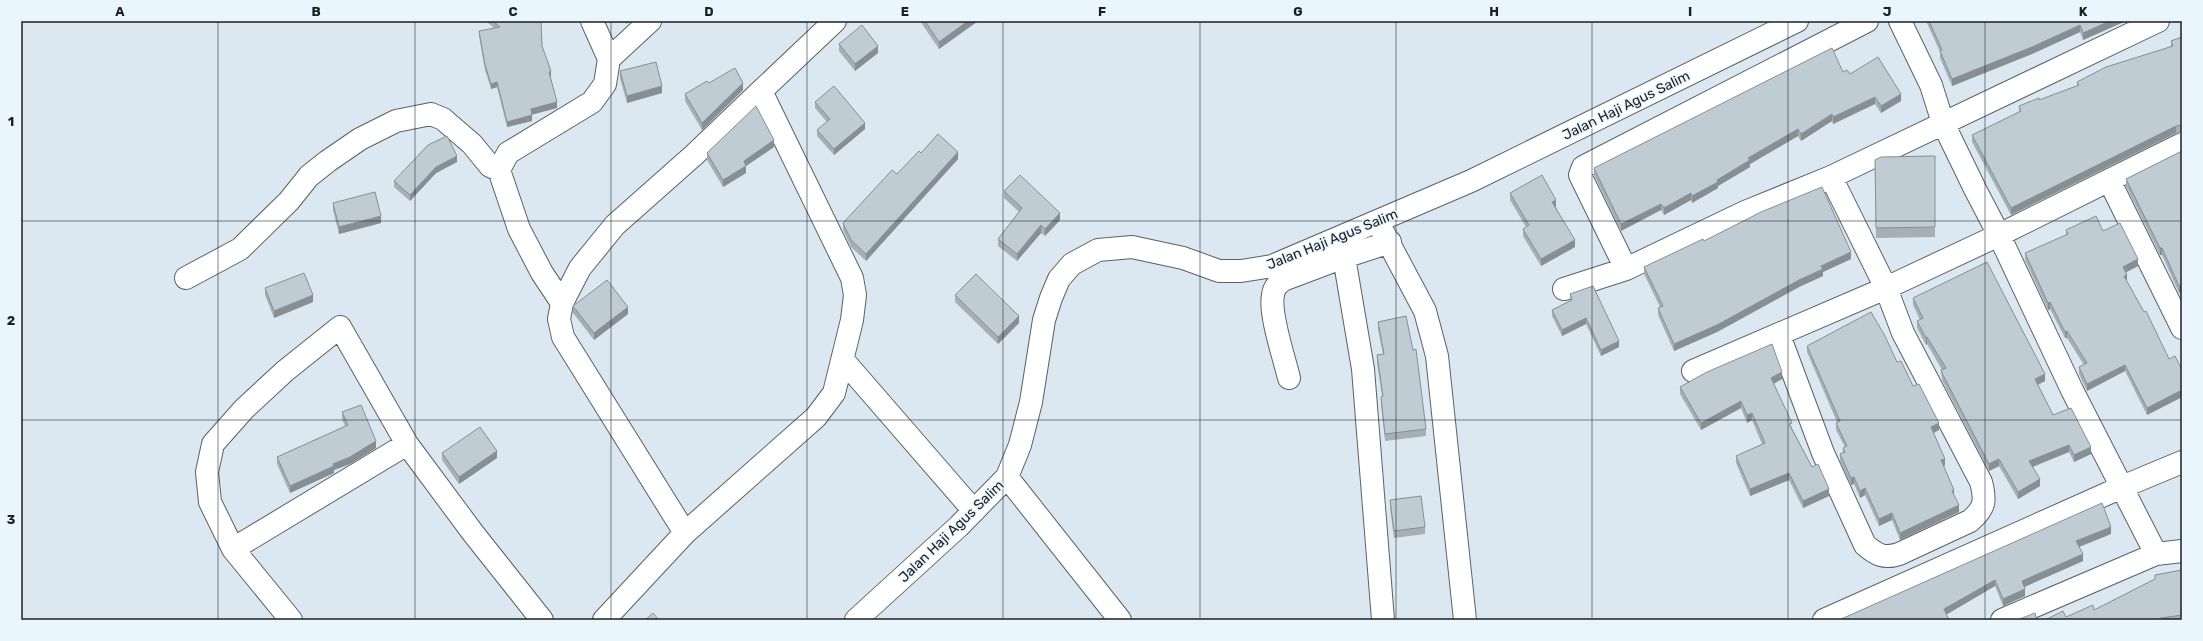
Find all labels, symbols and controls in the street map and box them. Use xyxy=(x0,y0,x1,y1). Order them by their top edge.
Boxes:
text: A xyxy=(115,4,125,19)
text: B xyxy=(311,4,321,19)
text: C xyxy=(508,4,518,19)
text: D xyxy=(704,4,714,19)
text: E xyxy=(901,4,909,19)
text: F xyxy=(1098,4,1106,19)
text: G xyxy=(1293,4,1303,19)
text: H xyxy=(1489,4,1499,19)
text: I xyxy=(1688,4,1692,19)
text: J xyxy=(1883,4,1891,19)
text: K xyxy=(2079,4,2088,19)
street label: Jalan Haji Agus Salim xyxy=(1560,67,1693,144)
text: 1 xyxy=(8,114,14,129)
street label: Jalan Haji Agus Salim xyxy=(1264,205,1400,274)
text: 2 xyxy=(7,313,15,328)
street label: Jalan Haji Agus Salim xyxy=(895,477,1008,586)
text: 3 xyxy=(7,512,16,527)

